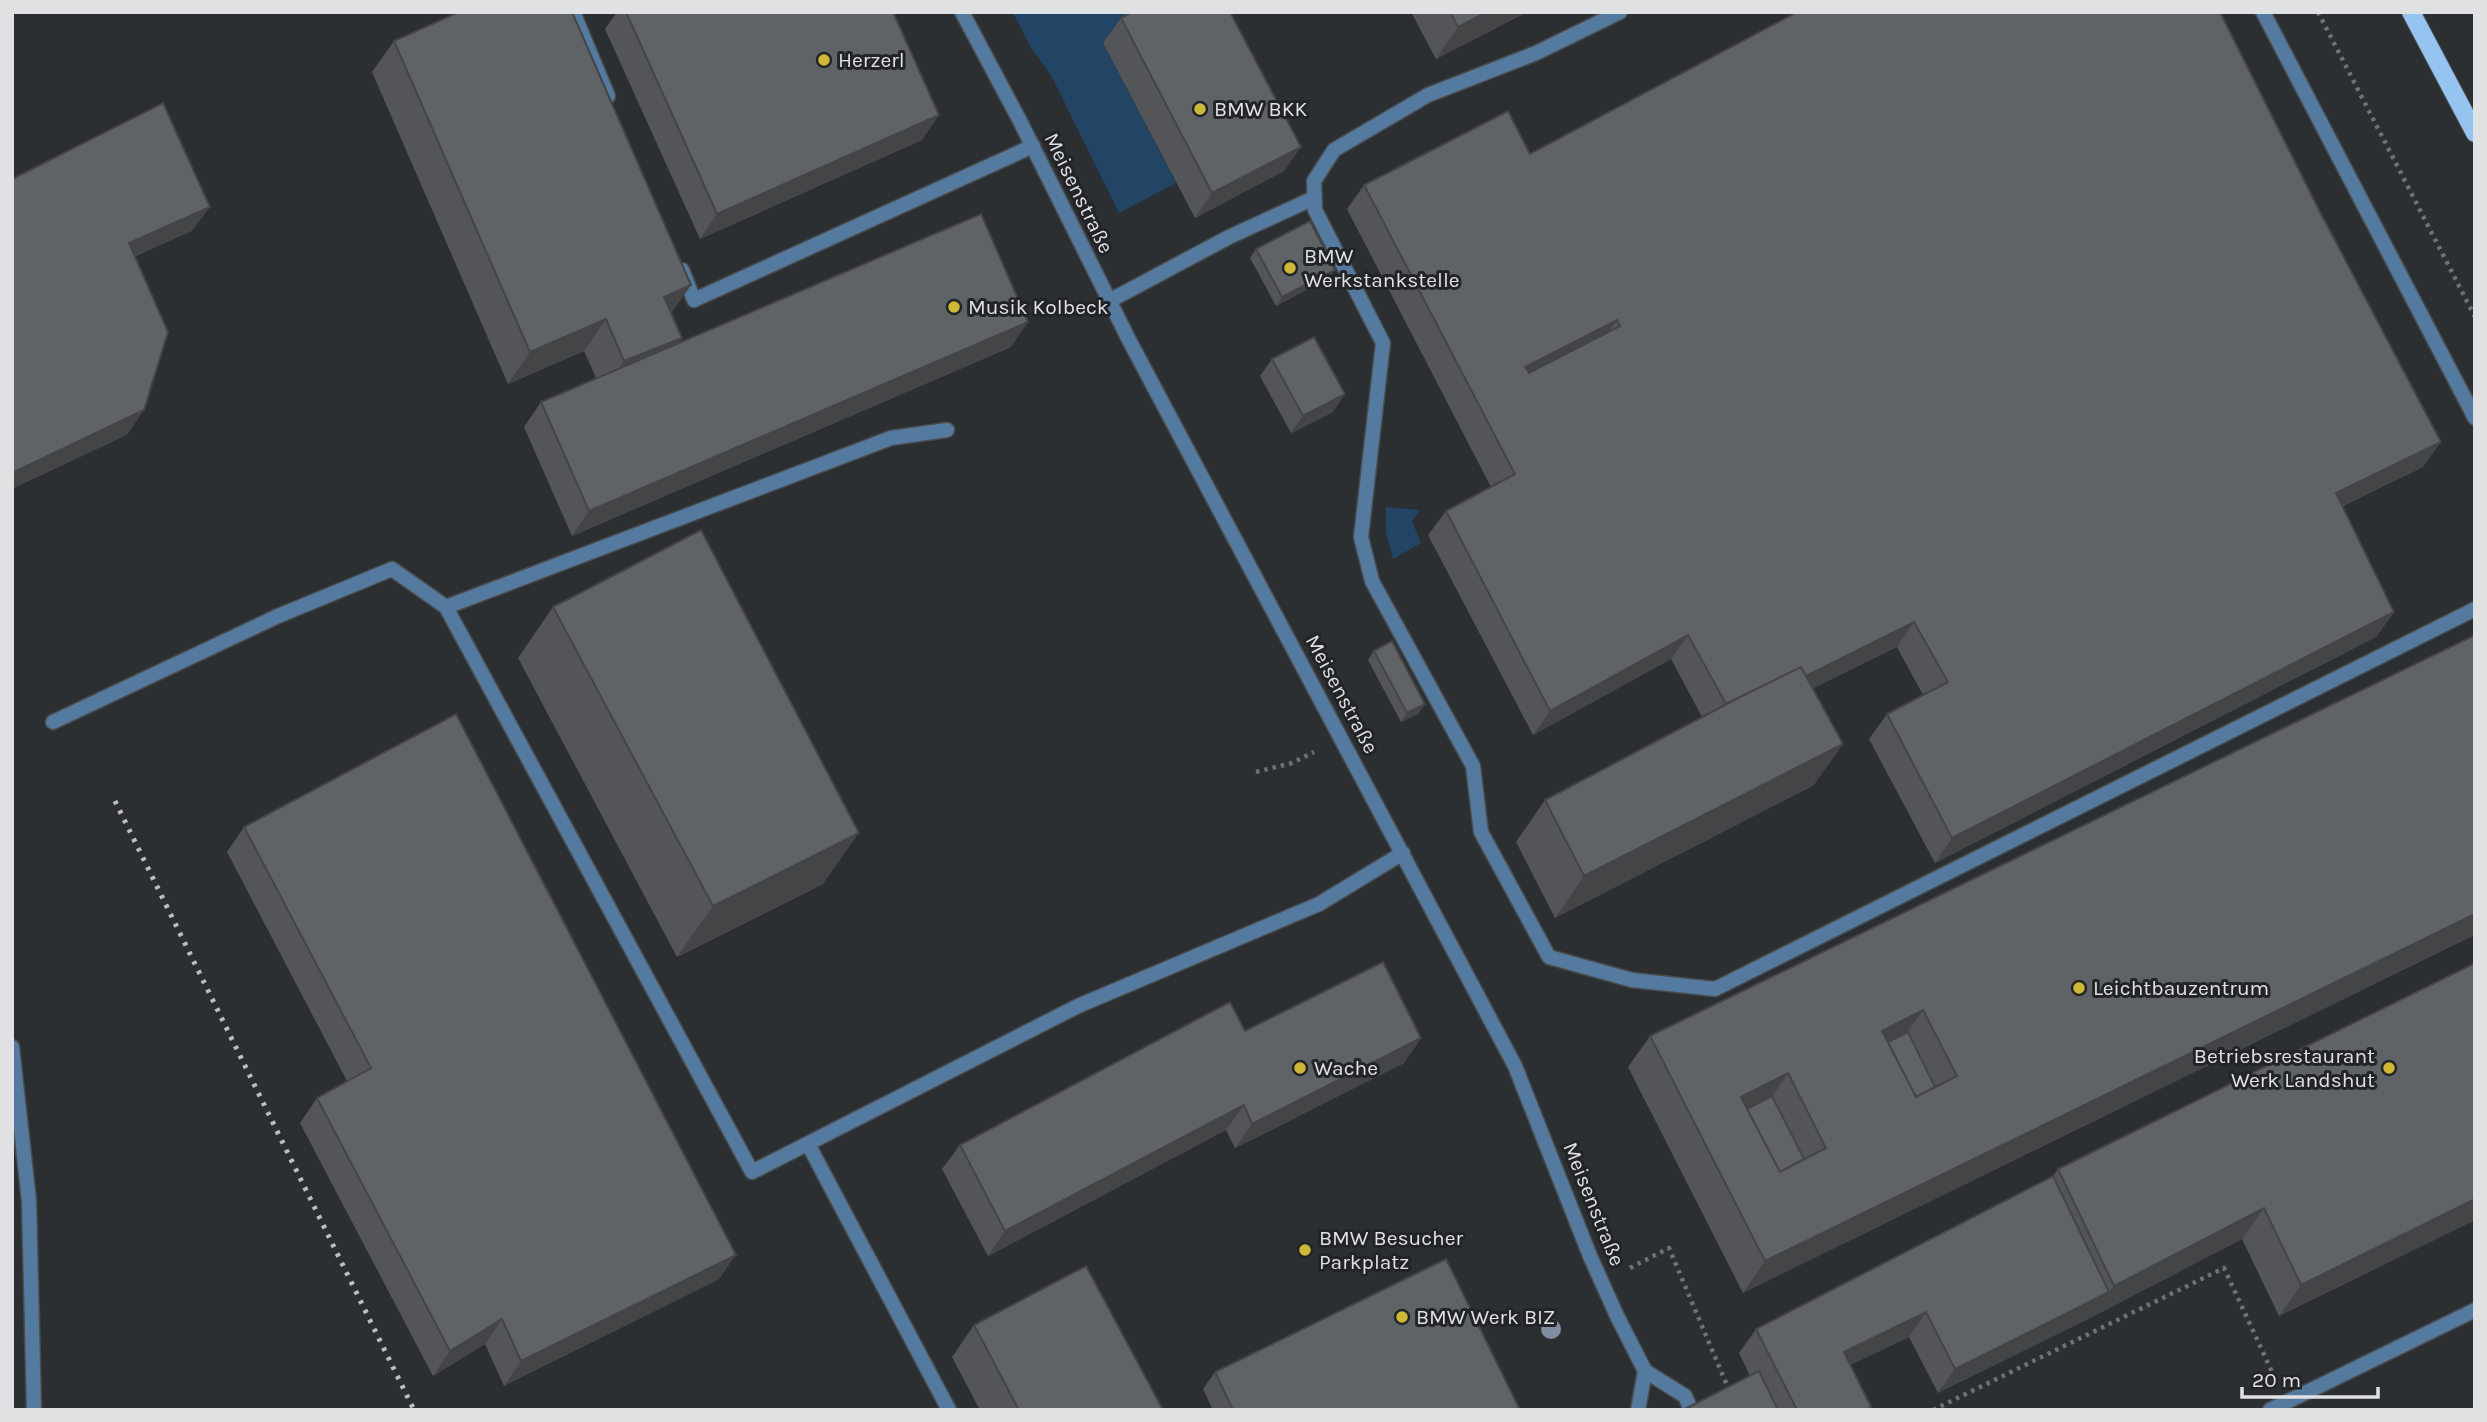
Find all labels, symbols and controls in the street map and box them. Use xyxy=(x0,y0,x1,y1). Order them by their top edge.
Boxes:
place label: Herzerl xyxy=(838,48,905,72)
marker: Herzerl xyxy=(816,52,832,68)
place label: BMW BKK xyxy=(1214,97,1307,121)
marker: BMW BKK xyxy=(1192,101,1208,117)
street label: Meisenstraße xyxy=(1039,129,1119,257)
place label: BMW Werkstankstelle xyxy=(1304,244,1460,292)
marker: BMW Werkstankstelle xyxy=(1282,260,1298,276)
place label: Musik Kolbeck xyxy=(968,295,1109,319)
marker: Musik Kolbeck xyxy=(946,299,962,315)
street label: Meisenstraße xyxy=(1301,630,1383,758)
place label: Leichtbauzentrum xyxy=(2093,976,2269,1000)
marker: Leichtbauzentrum xyxy=(2071,980,2087,996)
place label: Betriebsrestaurant Werk Landshut xyxy=(2194,1044,2375,1092)
place label: Wache xyxy=(1314,1056,1378,1080)
marker: Wache xyxy=(1292,1060,1308,1076)
marker: Betriebsrestaurant Werk Landshut xyxy=(2381,1060,2397,1076)
street label: Meisenstraße xyxy=(1558,1139,1630,1269)
place label: BMW Besucher Parkplatz xyxy=(1319,1226,1463,1274)
marker: BMW Besucher Parkplatz xyxy=(1297,1242,1313,1258)
place label: BMW Werk BIZ xyxy=(1416,1305,1555,1329)
marker: BMW Werk BIZ xyxy=(1394,1309,1410,1325)
scale bar xyxy=(2242,1356,2378,1400)
text: 20 m xyxy=(2252,1368,2301,1392)

